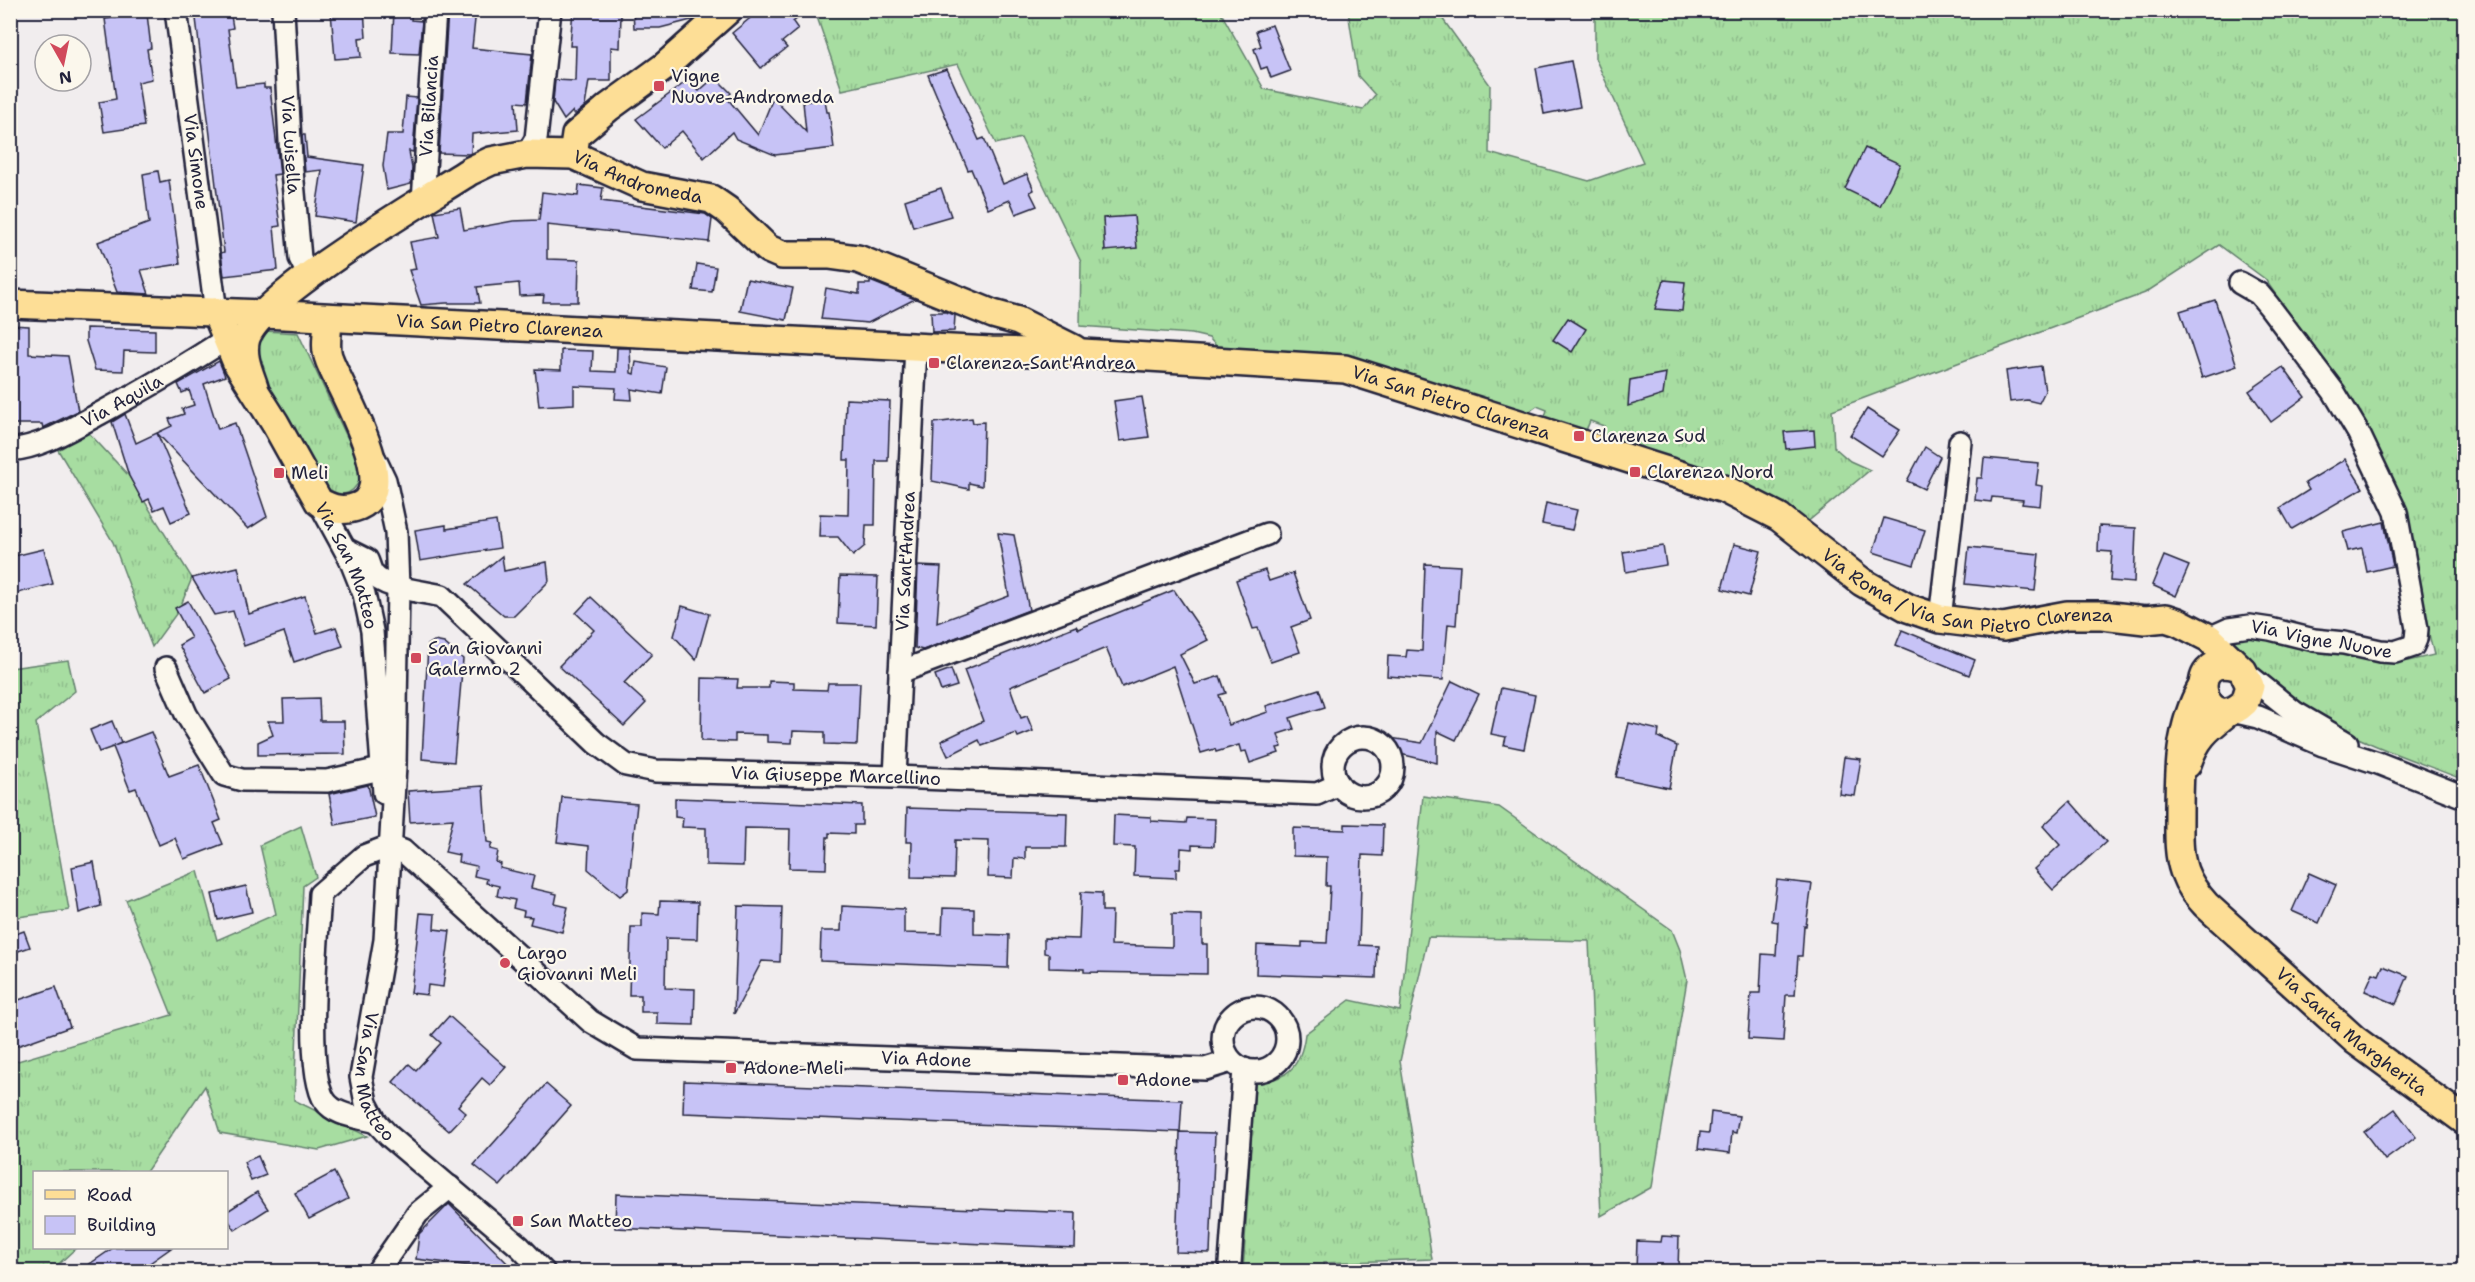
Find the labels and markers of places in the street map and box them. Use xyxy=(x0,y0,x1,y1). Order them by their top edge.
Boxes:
place label: Vigne Nuove-Andromeda xyxy=(671,64,834,109)
marker: Vigne Nuove-Andromeda xyxy=(652,79,666,93)
place label: Clarenza-Sant'Andrea xyxy=(946,351,1136,375)
marker: Clarenza-Sant'Andrea xyxy=(927,356,941,370)
place label: Clarenza Sud xyxy=(1591,424,1706,448)
marker: Clarenza Sud xyxy=(1572,429,1586,443)
place label: Clarenza Nord xyxy=(1647,460,1774,484)
place label: Meli xyxy=(291,461,329,485)
marker: Clarenza Nord xyxy=(1628,465,1642,479)
marker: Meli xyxy=(272,466,286,480)
place label: San Giovanni Galermo 2 xyxy=(428,636,543,681)
marker: San Giovanni Galermo 2 xyxy=(409,651,423,665)
place label: Largo Giovanni Meli xyxy=(517,941,637,986)
marker: Largo Giovanni Meli xyxy=(498,956,512,970)
place label: Adone-Meli xyxy=(743,1056,844,1080)
marker: Adone-Meli xyxy=(724,1061,738,1075)
place label: Adone xyxy=(1135,1068,1191,1092)
marker: Adone xyxy=(1116,1073,1130,1087)
place label: San Matteo xyxy=(530,1209,632,1233)
marker: San Matteo xyxy=(511,1214,525,1228)

